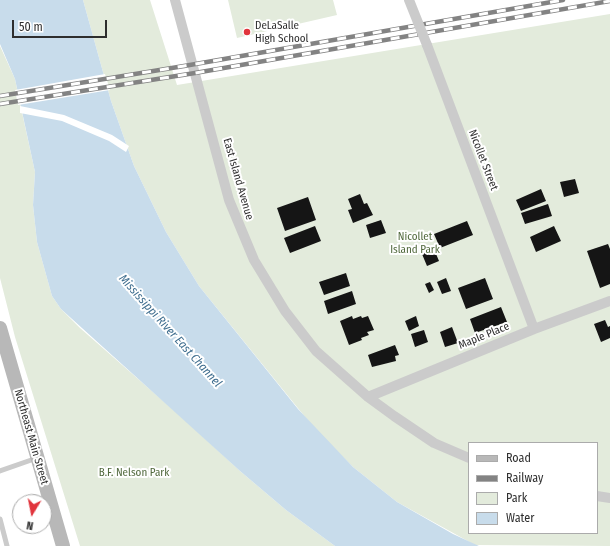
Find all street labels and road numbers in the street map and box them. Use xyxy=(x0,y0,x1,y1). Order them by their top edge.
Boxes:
street label: Nicollet Street xyxy=(465,128,501,192)
street label: East Island Avenue xyxy=(220,137,256,221)
street label: Maple Place xyxy=(457,320,511,352)
street label: Northeast Main Street xyxy=(11,388,51,486)

